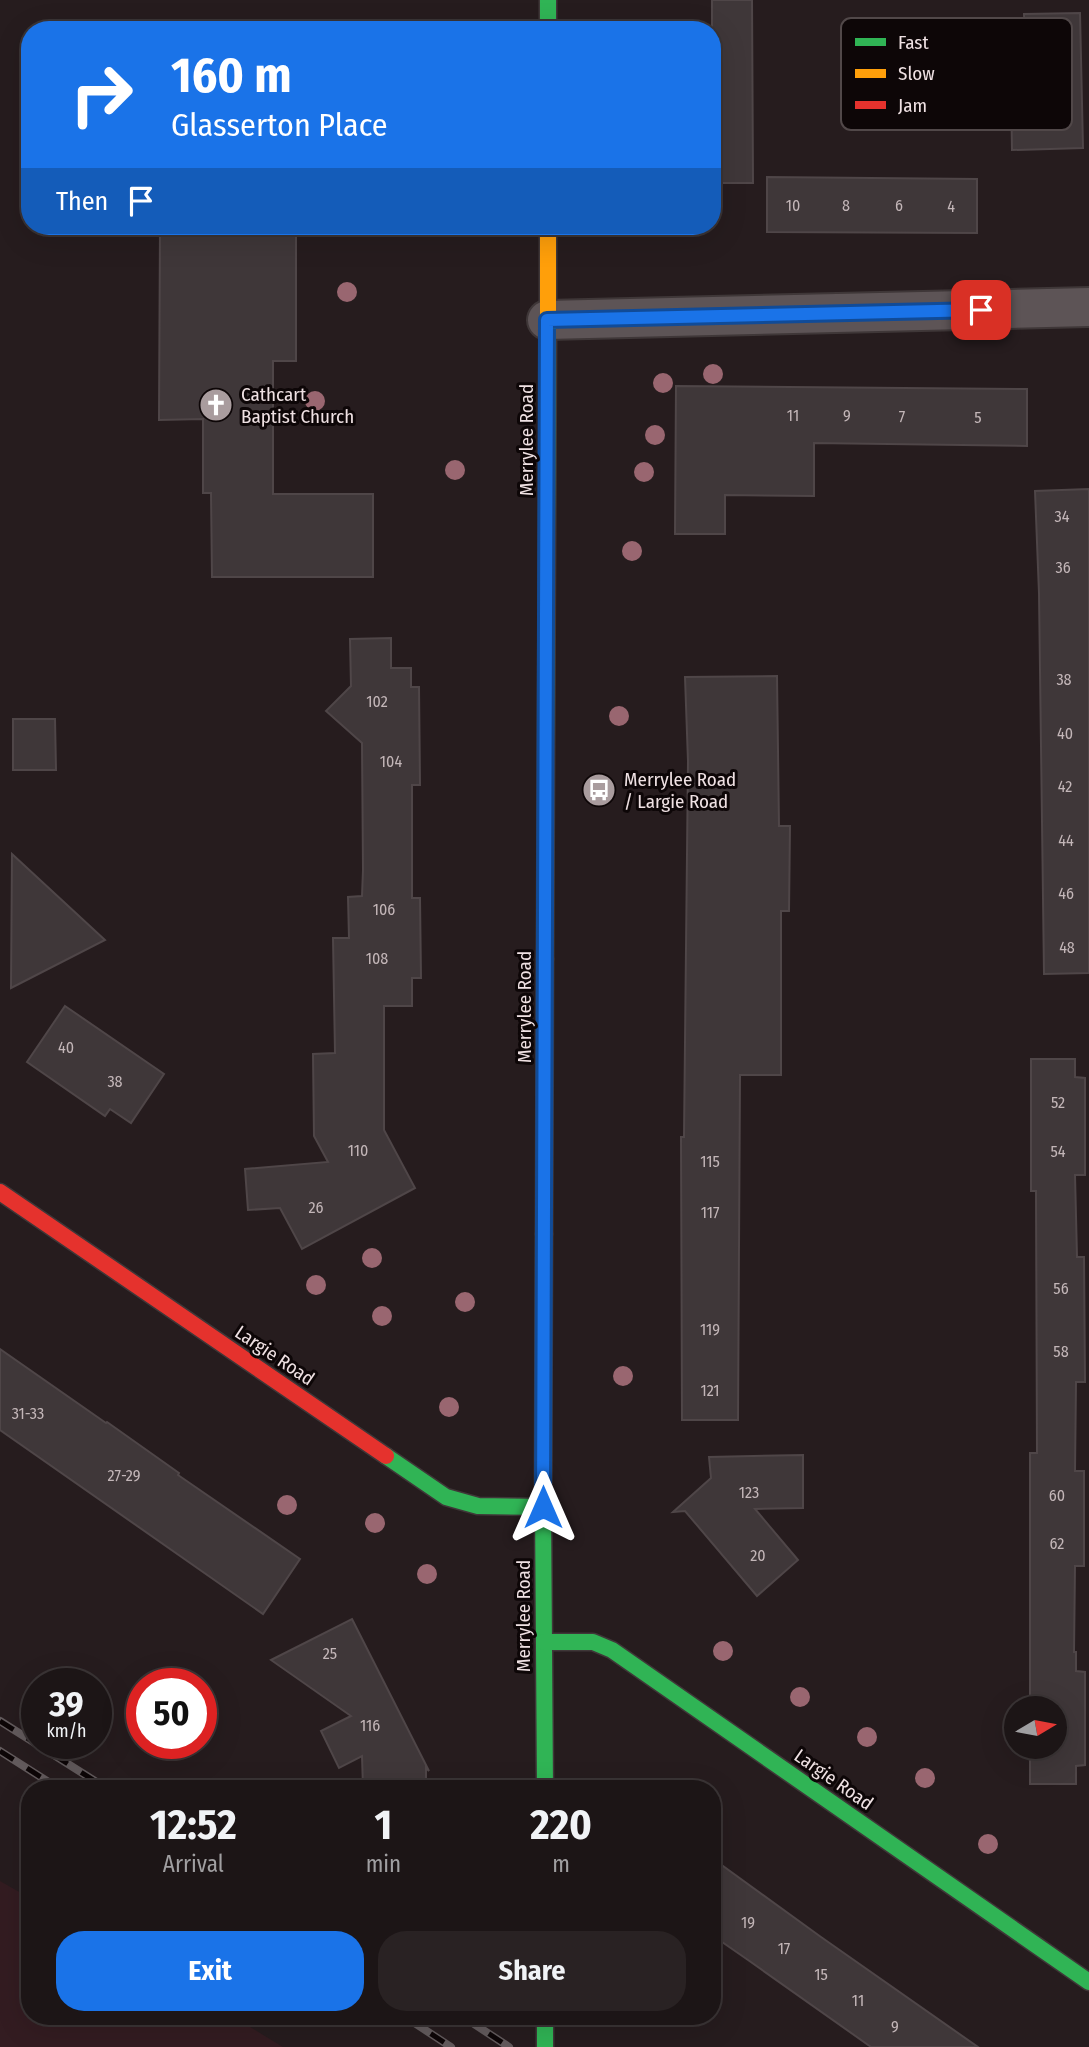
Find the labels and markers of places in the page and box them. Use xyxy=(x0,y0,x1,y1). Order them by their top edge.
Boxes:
pin xyxy=(951,280,1011,340)
place label: Cathcart Baptist Church xyxy=(241,383,354,428)
church icon: Cathcart Baptist Church xyxy=(197,386,235,424)
place label: Merrylee Road / Largie Road xyxy=(624,768,736,813)
bus stop icon: Merrylee Road / Largie Road xyxy=(580,771,618,809)

